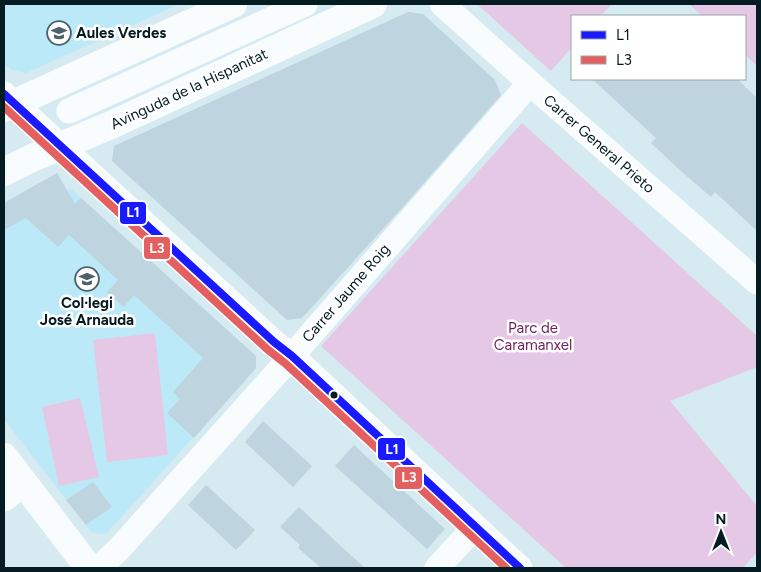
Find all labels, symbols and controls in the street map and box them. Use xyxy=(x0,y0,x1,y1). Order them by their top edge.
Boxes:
legend xyxy=(571,15,746,80)
school or university icon: Aules Verdes xyxy=(46,20,72,46)
place label: Aules Verdes xyxy=(76,24,166,42)
text: L1 xyxy=(616,26,630,44)
street label: Avinguda de la Hispanitat xyxy=(108,44,271,133)
text: L3 xyxy=(616,51,632,69)
street label: Carrer General Prieto xyxy=(540,91,658,197)
line badge: L1 xyxy=(119,201,147,225)
text: L1 xyxy=(126,204,140,221)
line badge: L3 xyxy=(143,236,171,260)
text: L3 xyxy=(149,240,165,257)
street label: Carrer Jaume Roig xyxy=(298,240,394,346)
school or university icon: Col·legi José Arnauda xyxy=(74,266,100,292)
place label: Col·legi José Arnauda xyxy=(40,294,134,329)
park label: Parc de Caramanxel xyxy=(494,319,572,354)
unlabelled marker xyxy=(329,390,339,400)
line badge: L1 xyxy=(377,437,406,461)
text: L1 xyxy=(385,441,399,458)
line badge: L3 xyxy=(394,466,423,490)
text: L3 xyxy=(401,469,417,486)
north arrow xyxy=(696,507,746,557)
text: N xyxy=(716,511,726,528)

